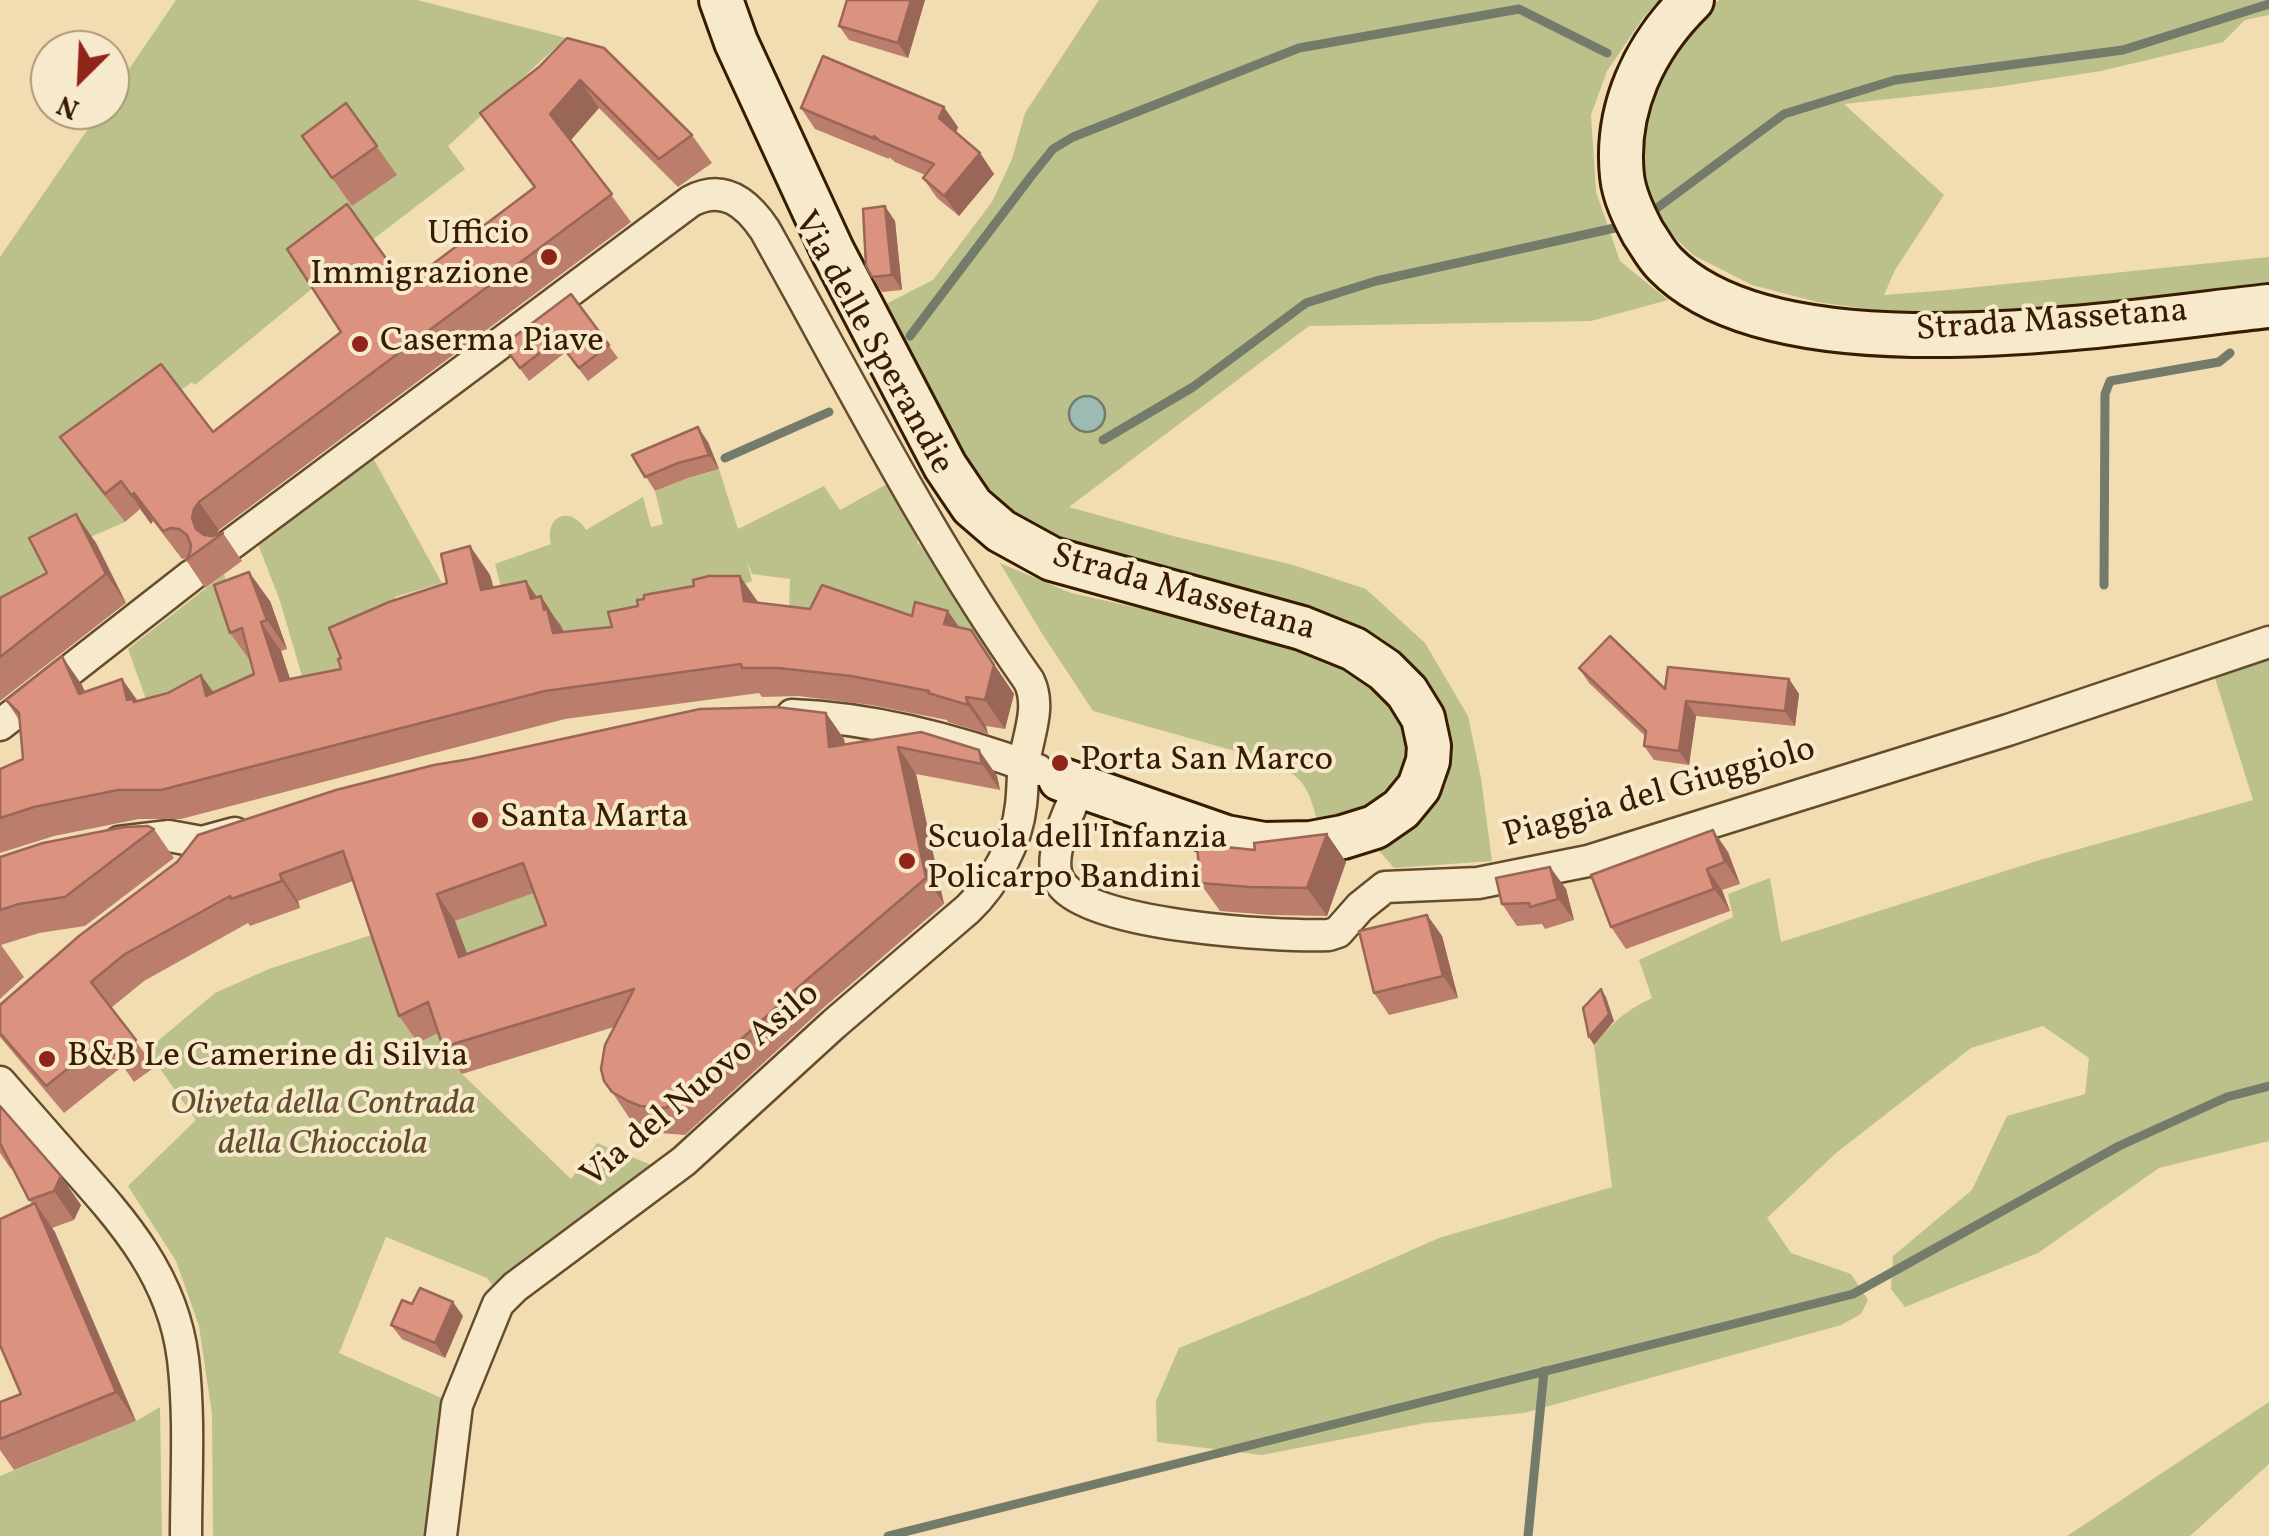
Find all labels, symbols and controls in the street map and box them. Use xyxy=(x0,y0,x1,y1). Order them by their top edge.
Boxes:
north arrow xyxy=(30,30,130,130)
text: N xyxy=(51,84,86,128)
street label: Via delle Sperandie xyxy=(781,205,961,483)
place label: Ufficio Immigrazione xyxy=(310,216,529,298)
marker: Ufficio Immigrazione xyxy=(538,246,560,268)
street label: Strada Massetana xyxy=(1915,293,2189,353)
place label: Caserma Piave xyxy=(380,323,604,365)
marker: Caserma Piave xyxy=(349,333,371,355)
street label: Strada Massetana xyxy=(1046,537,1320,653)
street label: Piaggia del Giuggiolo xyxy=(1499,730,1821,860)
place label: Porta San Marco xyxy=(1080,742,1333,784)
marker: Porta San Marco xyxy=(1049,752,1071,774)
place label: Santa Marta xyxy=(500,799,689,841)
marker: Santa Marta xyxy=(469,809,491,831)
place label: Scuola dell'Infanzia Policarpo Bandini xyxy=(927,820,1228,902)
marker: Scuola dell'Infanzia Policarpo Bandini xyxy=(896,850,918,872)
street label: Via del Nuovo Asilo xyxy=(574,975,830,1199)
place label: B&B Le Camerine di Silvia xyxy=(67,1038,468,1080)
marker: B&B Le Camerine di Silvia xyxy=(36,1048,58,1070)
park label: Oliveta della Contrada della Chiocciola xyxy=(170,1086,476,1168)

